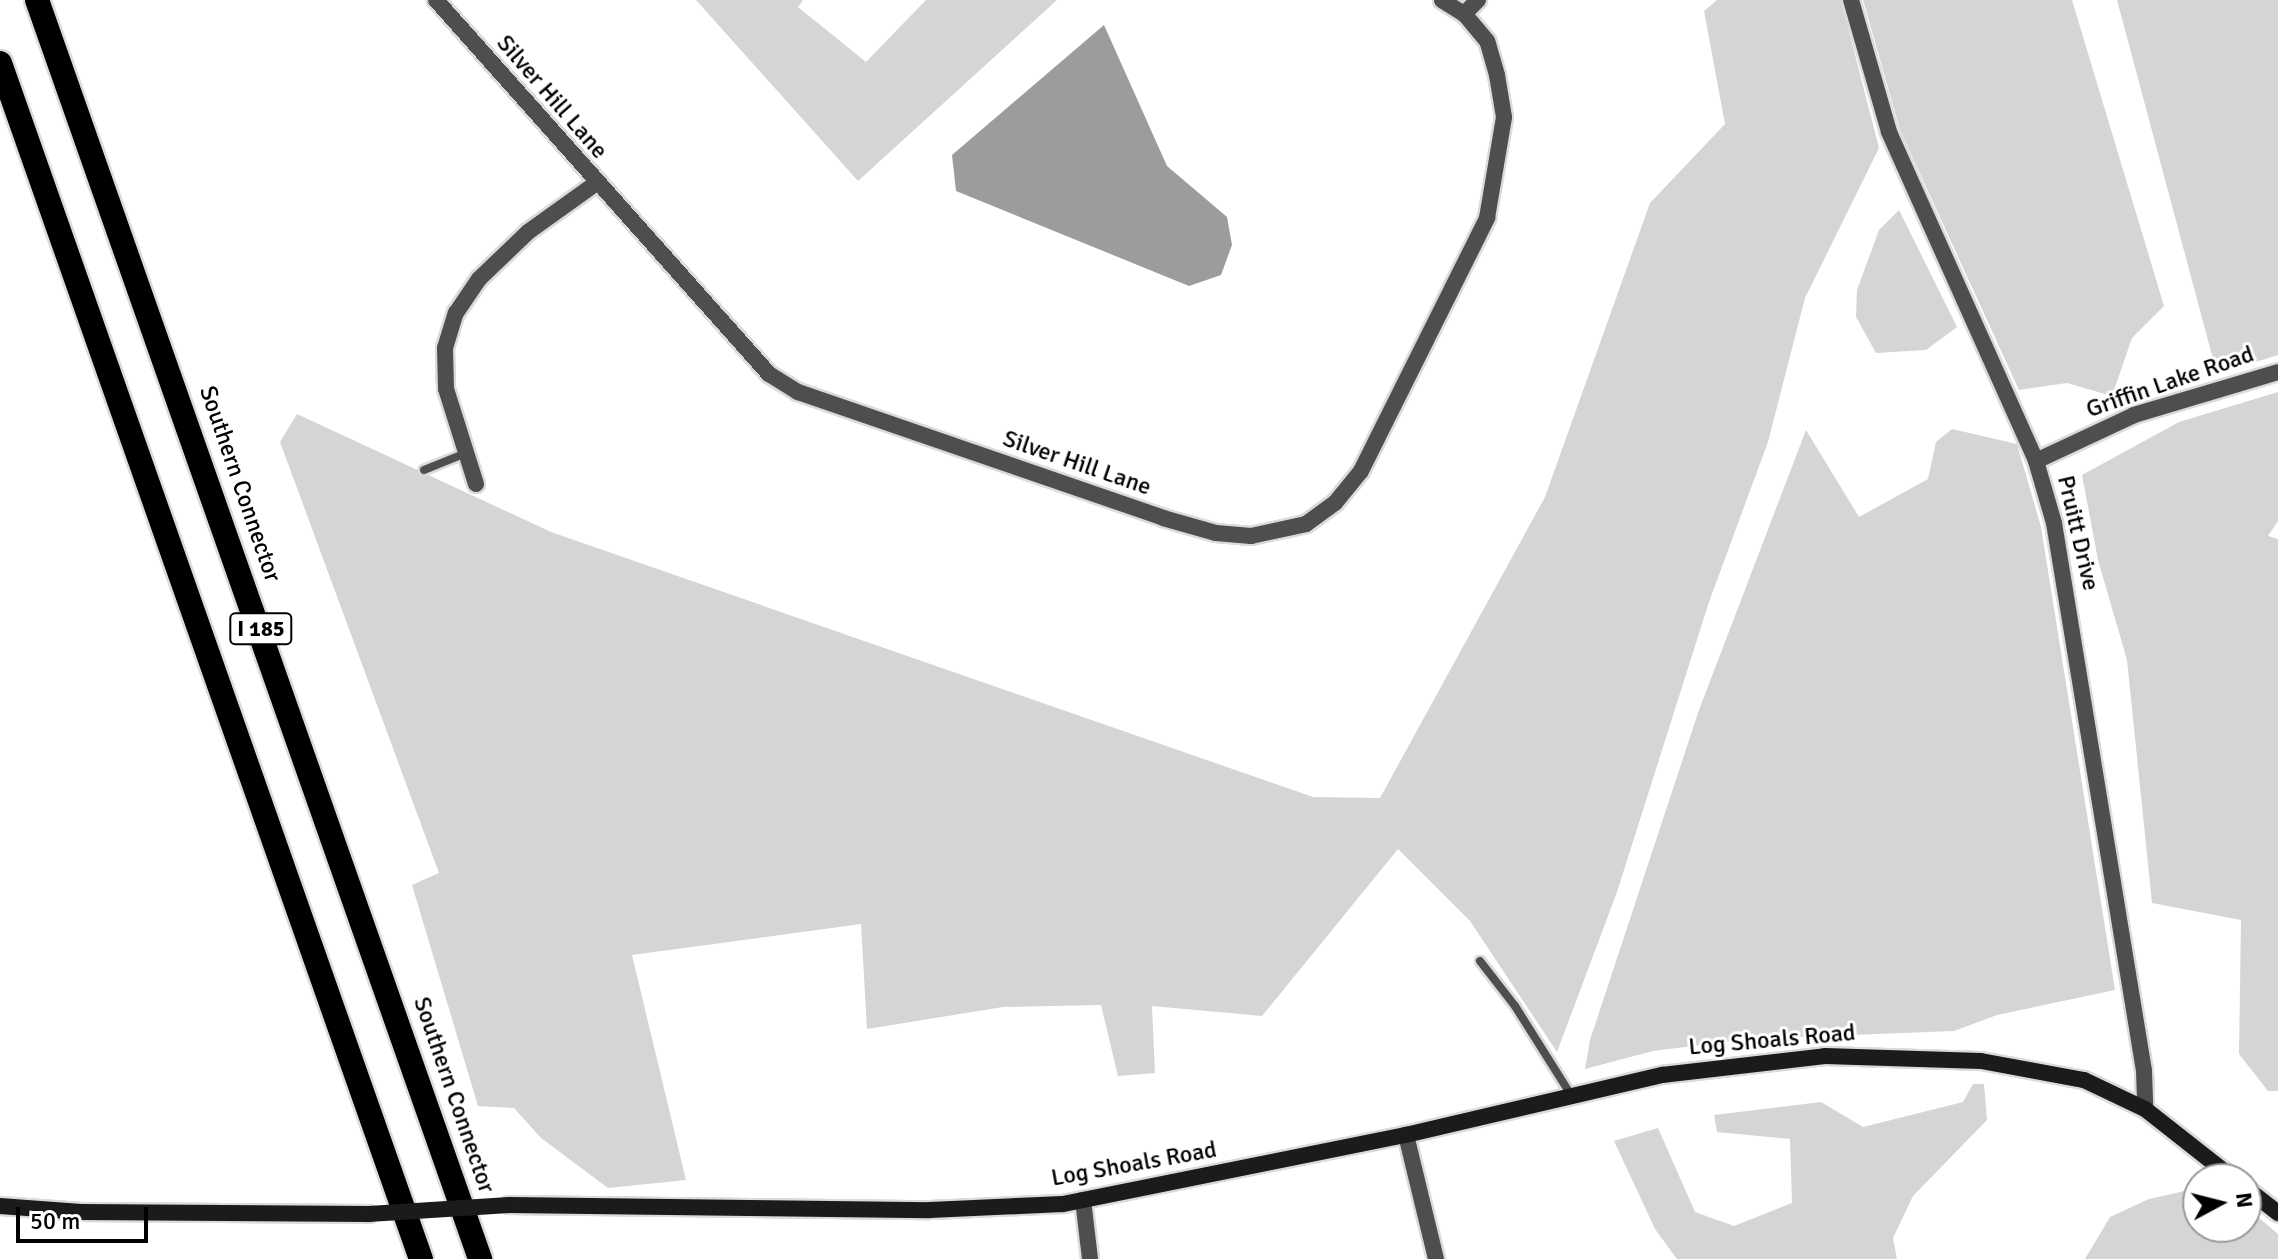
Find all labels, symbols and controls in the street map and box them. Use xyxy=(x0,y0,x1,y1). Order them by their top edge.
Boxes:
street label: Silver Hill Lane xyxy=(490,29,614,165)
street label: Griffin Lake Road xyxy=(2082,340,2258,424)
street label: Southern Connector xyxy=(193,382,287,586)
street label: Silver Hill Lane xyxy=(999,424,1155,502)
street label: Pruitt Drive xyxy=(2051,473,2105,593)
road number: I 185 xyxy=(229,611,293,647)
street label: Southern Connector xyxy=(407,993,501,1197)
street label: Log Shoals Road xyxy=(1687,1018,1857,1062)
street label: Log Shoals Road xyxy=(1049,1135,1219,1193)
north arrow xyxy=(2182,1163,2262,1243)
scale bar xyxy=(20,1191,152,1241)
text: N xyxy=(2230,1191,2259,1210)
text: 50 m xyxy=(30,1206,80,1236)

